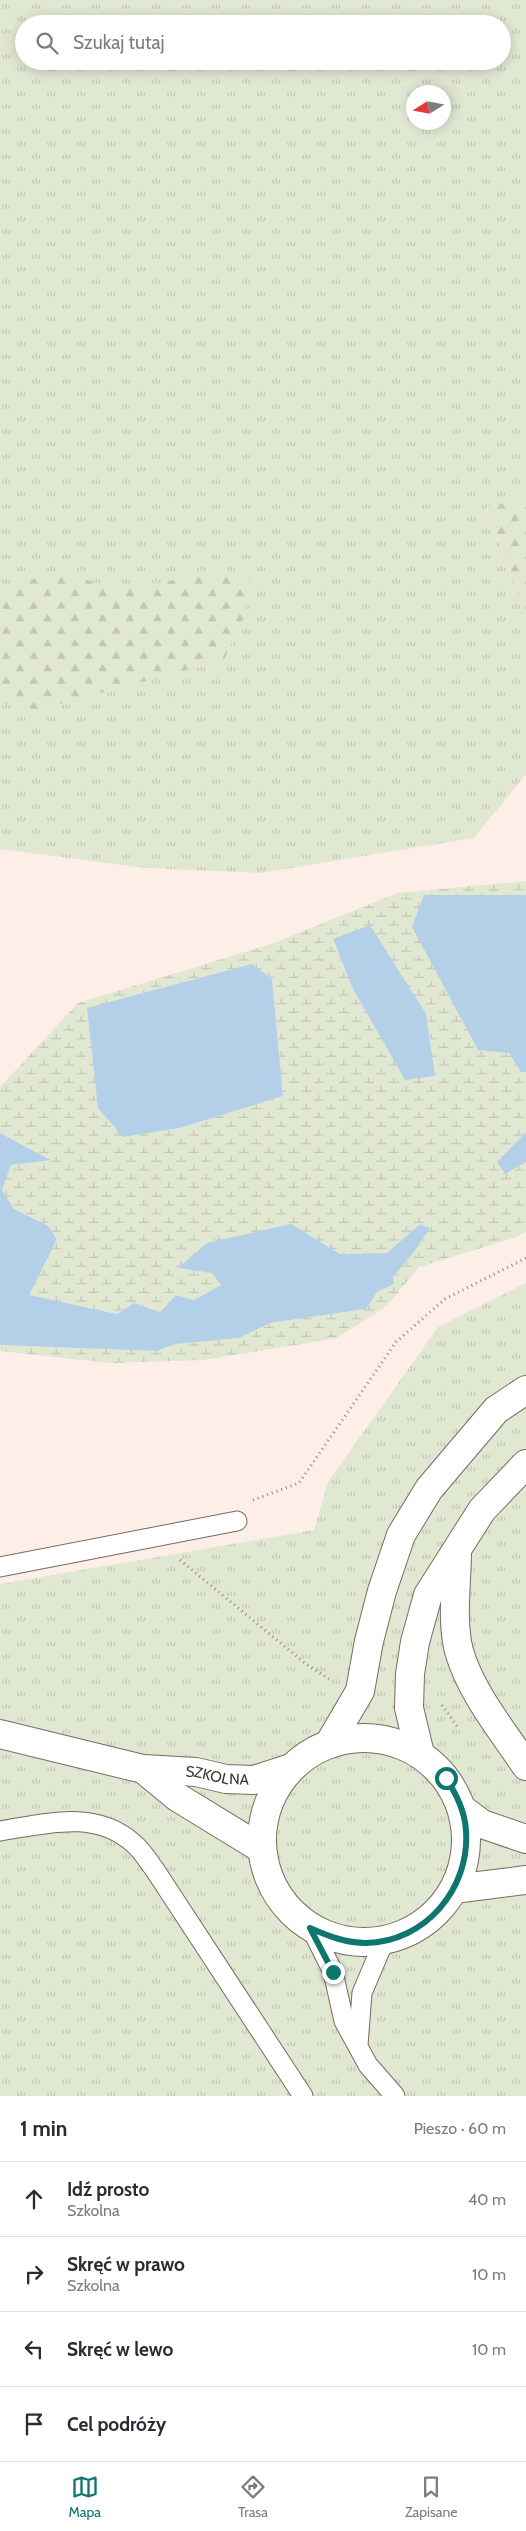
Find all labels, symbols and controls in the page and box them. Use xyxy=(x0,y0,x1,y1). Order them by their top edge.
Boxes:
search box xyxy=(15,15,511,70)
icon: search xyxy=(33,29,61,57)
text: Szukaj tutaj xyxy=(73,31,165,54)
north arrow xyxy=(406,85,451,130)
street label: SZKOLNA xyxy=(185,1762,250,1789)
route start xyxy=(435,1767,458,1790)
route end xyxy=(322,1961,345,1984)
text: 1 min xyxy=(20,2116,67,2141)
text: Pieszo · 60 m xyxy=(414,2119,506,2138)
text: Idź prosto xyxy=(67,2178,149,2201)
icon: ahead xyxy=(20,2185,48,2213)
text: 40 m xyxy=(468,2190,506,2209)
text: Szkolna xyxy=(67,2201,120,2220)
text: Skręć w prawo xyxy=(67,2253,185,2276)
icon: right xyxy=(20,2260,48,2288)
text: 10 m xyxy=(472,2265,506,2284)
text: Szkolna xyxy=(67,2276,120,2295)
icon: left xyxy=(20,2335,48,2363)
text: Skręć w lewo xyxy=(67,2338,173,2361)
text: 10 m xyxy=(472,2340,506,2359)
icon: arrive xyxy=(20,2410,48,2438)
text: Cel podróży xyxy=(67,2413,166,2436)
tab: Mapa xyxy=(69,2473,101,2521)
tab: Trasa xyxy=(238,2473,268,2521)
tab: Zapisane xyxy=(405,2473,457,2521)

